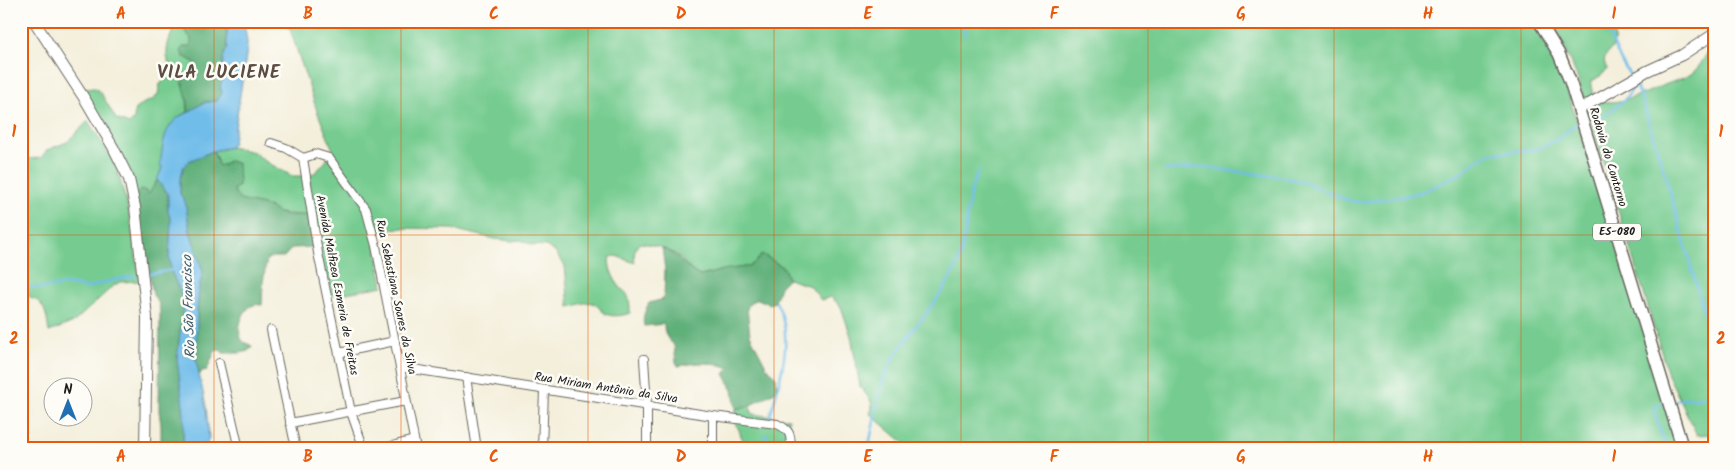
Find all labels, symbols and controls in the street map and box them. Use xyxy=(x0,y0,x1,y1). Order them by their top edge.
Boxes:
text: A xyxy=(116,2,126,27)
text: B xyxy=(303,2,313,27)
text: C xyxy=(489,2,499,27)
text: D xyxy=(676,2,687,27)
text: E xyxy=(864,2,874,27)
text: F xyxy=(1050,2,1060,27)
text: G xyxy=(1236,2,1246,27)
text: H xyxy=(1423,2,1433,27)
text: I xyxy=(1612,2,1617,27)
district label: VILA LUCIENE xyxy=(157,59,281,88)
street label: Rodovia do Contorno xyxy=(1584,105,1632,209)
text: 1 xyxy=(12,120,17,145)
text: 1 xyxy=(1719,120,1724,145)
street label: Avenida Malfizea Esmeria de Freitas xyxy=(310,193,364,377)
street label: Rua Sebastiana Soares da Silva xyxy=(370,218,422,377)
road number: ES-080 xyxy=(1593,223,1641,240)
water label: Rio São Francisco xyxy=(176,253,202,359)
text: 2 xyxy=(9,327,19,352)
text: 2 xyxy=(1716,327,1726,352)
street label: Rua Miriam Antônio da Silva xyxy=(533,367,679,409)
north arrow xyxy=(42,378,92,428)
text: N xyxy=(64,379,73,401)
text: A xyxy=(116,445,126,470)
text: B xyxy=(303,445,313,470)
text: C xyxy=(489,445,499,470)
text: D xyxy=(676,445,687,470)
text: E xyxy=(864,445,874,470)
text: F xyxy=(1050,445,1060,470)
text: G xyxy=(1236,445,1246,470)
text: H xyxy=(1423,445,1433,470)
text: I xyxy=(1612,445,1617,470)

